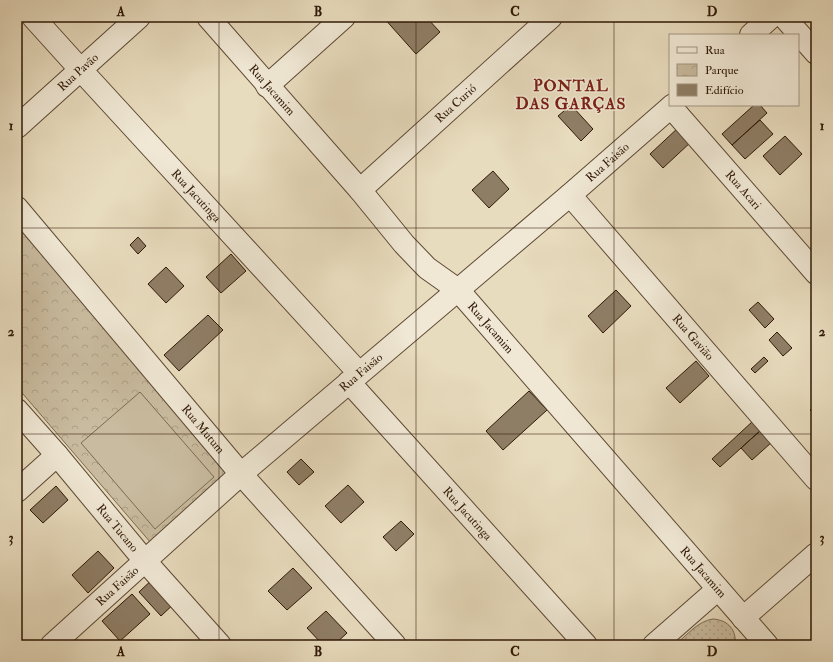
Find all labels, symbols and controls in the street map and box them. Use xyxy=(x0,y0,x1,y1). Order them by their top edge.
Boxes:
text: A xyxy=(116,4,126,20)
text: B xyxy=(314,4,322,20)
text: C xyxy=(510,4,520,20)
text: D xyxy=(707,4,718,20)
legend xyxy=(669,34,799,106)
text: Rua xyxy=(705,43,726,58)
street label: Rua Pavão xyxy=(54,50,101,94)
street label: Rua Jacamim xyxy=(245,61,299,119)
text: Parque xyxy=(705,63,739,78)
district label: PONTAL DAS GARÇAS xyxy=(516,76,626,114)
street label: Rua Curió xyxy=(432,81,480,126)
text: Edifício xyxy=(705,83,744,98)
text: 1 xyxy=(9,118,14,134)
text: 1 xyxy=(820,118,825,134)
street label: Rua Faisão xyxy=(583,139,632,185)
street label: Rua Jacutinga xyxy=(168,166,225,226)
street label: Rua Acari xyxy=(722,167,765,213)
street label: Rua Jacamim xyxy=(464,299,518,357)
street label: Rua Gavião xyxy=(669,311,717,363)
text: 2 xyxy=(8,324,15,340)
text: 2 xyxy=(819,324,826,340)
street label: Rua Faisão xyxy=(336,350,386,395)
street label: Rua Mutum xyxy=(178,402,228,457)
street label: Rua Jacutinga xyxy=(440,484,496,544)
street label: Rua Tucano xyxy=(93,501,142,555)
text: 3 xyxy=(9,530,14,546)
text: 3 xyxy=(820,530,825,546)
street label: Rua Jacamim xyxy=(677,543,730,601)
street label: Rua Faisão xyxy=(93,563,142,609)
text: A xyxy=(116,644,126,660)
text: B xyxy=(314,644,322,660)
text: C xyxy=(510,644,520,660)
text: D xyxy=(707,644,718,660)

